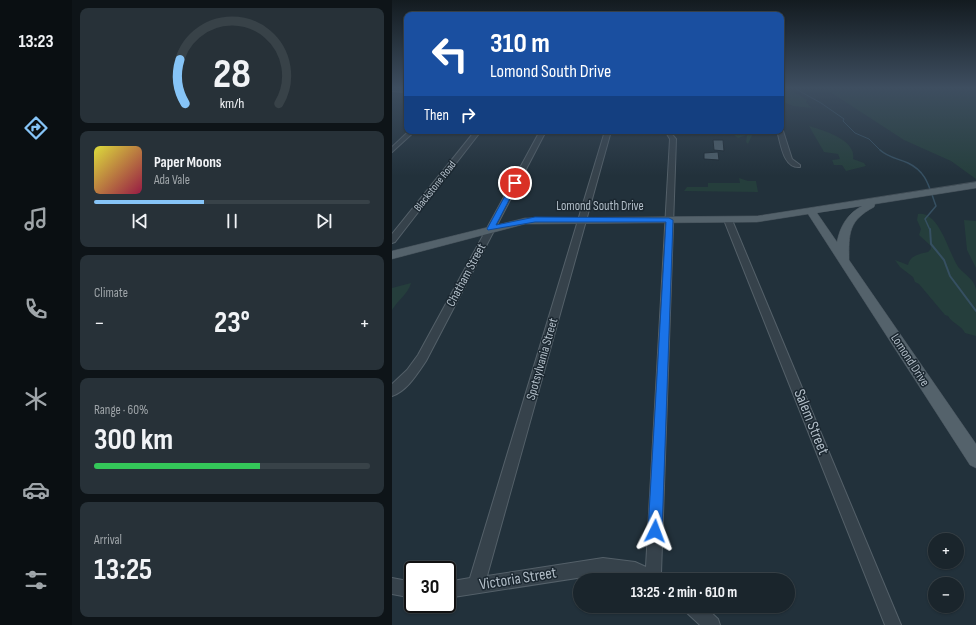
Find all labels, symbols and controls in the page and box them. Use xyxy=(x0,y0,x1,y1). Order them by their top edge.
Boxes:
text: 310 m xyxy=(490,27,550,60)
icon: left xyxy=(424,28,476,80)
text: 13:23 xyxy=(18,31,54,52)
text: 28 xyxy=(213,50,251,99)
text: Lomond South Drive xyxy=(490,61,611,82)
text: km/h xyxy=(220,94,244,111)
icon: right xyxy=(457,104,479,126)
text: Then xyxy=(424,106,449,125)
icon: directions xyxy=(22,114,50,142)
text: Paper Moons xyxy=(154,153,222,172)
street label: Blackstone Road xyxy=(411,158,459,214)
pin xyxy=(498,166,532,200)
text: Ada Vale xyxy=(154,172,190,188)
icon: arrive xyxy=(504,172,526,194)
street label: Lomond South Drive xyxy=(556,198,644,214)
icon: music xyxy=(22,205,50,233)
icon: previous xyxy=(129,210,151,232)
icon: pause xyxy=(221,210,243,232)
icon: next xyxy=(313,210,335,232)
street label: Chatham Street xyxy=(443,241,489,309)
text: Climate xyxy=(94,285,128,301)
icon: phone xyxy=(22,295,50,323)
text: 23° xyxy=(214,305,250,341)
text: − xyxy=(94,310,105,337)
text: + xyxy=(359,310,370,337)
street label: Spotsylvania Street xyxy=(523,316,561,402)
street label: Lomond Drive xyxy=(887,331,933,389)
icon: climate xyxy=(22,385,50,413)
street label: Salem Street xyxy=(789,386,833,458)
text: Range · 60% xyxy=(94,402,148,418)
text: 300 km xyxy=(94,422,173,458)
icon: car xyxy=(22,476,50,504)
position arrow xyxy=(634,510,676,552)
text: Arrival xyxy=(94,532,122,548)
map controls xyxy=(928,533,964,613)
button: + xyxy=(928,533,964,569)
text: 13:25 xyxy=(94,552,152,588)
speed limit sign: 30 xyxy=(404,561,456,613)
street label: Victoria Street xyxy=(478,564,558,594)
icon: filters xyxy=(22,566,50,594)
button: − xyxy=(928,577,964,613)
text: 13:25 · 2 min · 610 m xyxy=(631,583,737,602)

